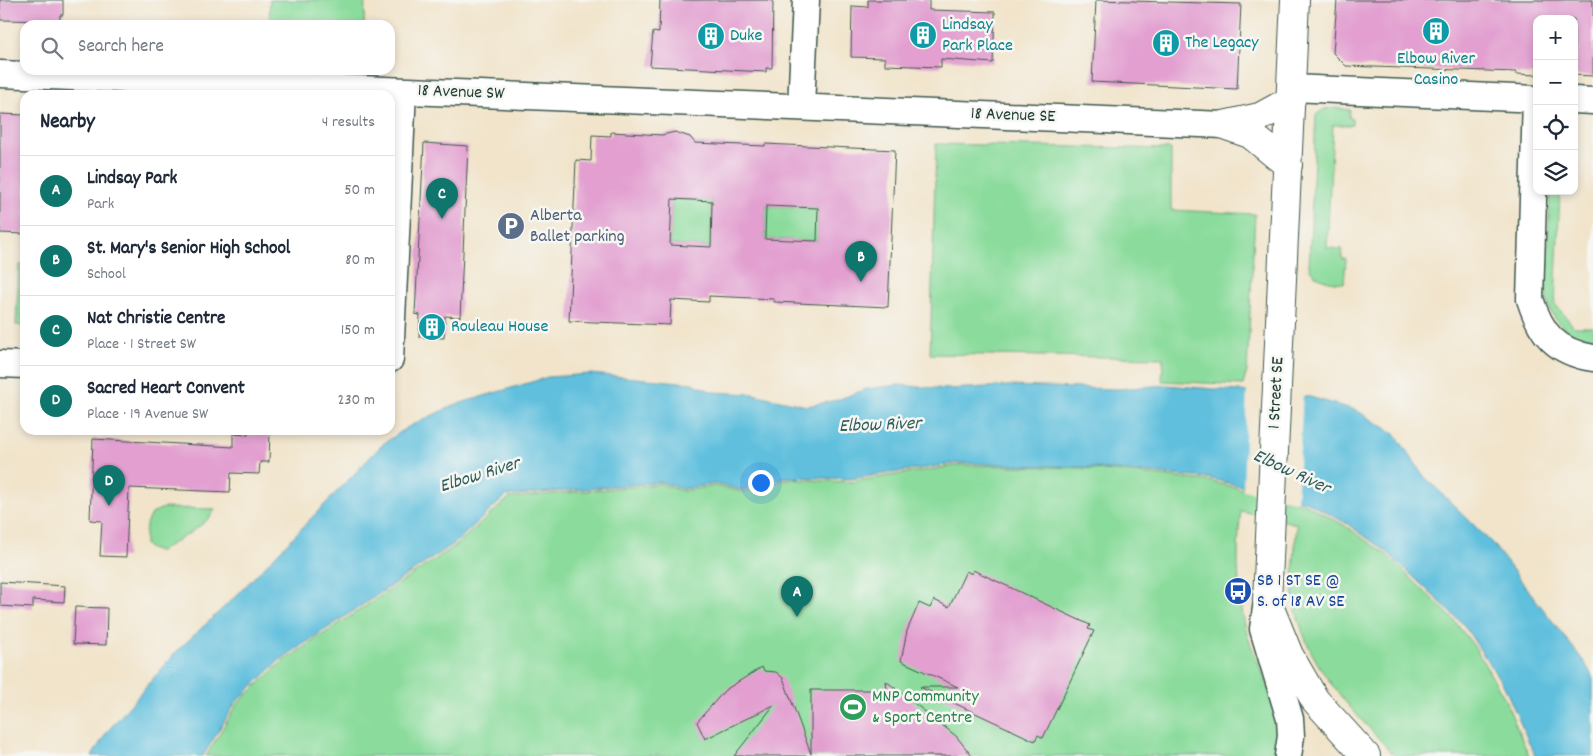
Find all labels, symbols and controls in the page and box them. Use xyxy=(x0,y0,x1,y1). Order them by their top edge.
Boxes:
place label: Lindsay Park Place xyxy=(942,13,1013,59)
map controls xyxy=(1533,15,1578,195)
button: + xyxy=(1533,15,1578,60)
building icon: Elbow River Casino xyxy=(1421,16,1451,46)
search box xyxy=(20,20,395,75)
building icon: Lindsay Park Place xyxy=(908,20,938,50)
building icon: Duke xyxy=(696,21,726,51)
place label: Duke xyxy=(730,24,762,49)
building icon: The Legacy xyxy=(1151,28,1181,58)
place label: The Legacy xyxy=(1185,31,1259,56)
icon: search xyxy=(38,34,66,62)
text: Search here xyxy=(78,34,164,61)
place label: Elbow River Casino xyxy=(1397,47,1475,93)
button: − xyxy=(1533,60,1578,105)
street label: 18 Avenue SW xyxy=(417,79,506,107)
street label: 18 Avenue SE xyxy=(970,102,1056,130)
button: locate xyxy=(1533,105,1578,150)
text: Nearby xyxy=(40,108,95,138)
text: 4 results xyxy=(322,111,375,134)
button: layers xyxy=(1533,150,1578,195)
text: Lindsay Park xyxy=(87,166,177,193)
pin: C xyxy=(426,178,458,219)
text: A xyxy=(52,179,60,202)
text: 50 m xyxy=(344,179,375,202)
text: Park xyxy=(87,193,114,216)
place label: Alberta Ballet parking xyxy=(530,204,625,250)
parking icon: Alberta Ballet parking xyxy=(496,211,526,241)
text: St. Mary's Senior High School xyxy=(87,236,290,263)
pin: B xyxy=(845,241,877,282)
text: B xyxy=(52,249,60,272)
text: 80 m xyxy=(345,249,375,272)
text: School xyxy=(87,263,126,286)
text: Nat Christie Centre xyxy=(87,306,225,333)
building icon: Rouleau House xyxy=(417,312,447,342)
place label: Rouleau House xyxy=(451,315,549,340)
text: C xyxy=(52,319,60,342)
text: 150 m xyxy=(341,319,375,342)
text: Place · 1 Street SW xyxy=(87,333,196,356)
street label: 1 Street SE xyxy=(1263,356,1291,430)
text: Sacred Heart Convent xyxy=(87,376,245,403)
text: D xyxy=(52,389,60,412)
text: 230 m xyxy=(338,389,375,412)
text: Place · 19 Avenue SW xyxy=(87,403,208,426)
water label: Elbow River xyxy=(838,411,924,441)
water label: Elbow River xyxy=(1248,443,1336,503)
water label: Elbow River xyxy=(437,450,525,501)
pin: D xyxy=(93,465,125,506)
your location xyxy=(748,470,774,496)
place label: SB 1 ST SE @ S. of 18 AV SE xyxy=(1257,569,1345,615)
pin: A xyxy=(781,576,813,617)
bus stop icon: SB 1 ST SE @ S. of 18 AV SE xyxy=(1223,576,1253,606)
place label: MNP Community & Sport Centre xyxy=(872,685,979,731)
sports icon: MNP Community & Sport Centre xyxy=(838,692,868,722)

